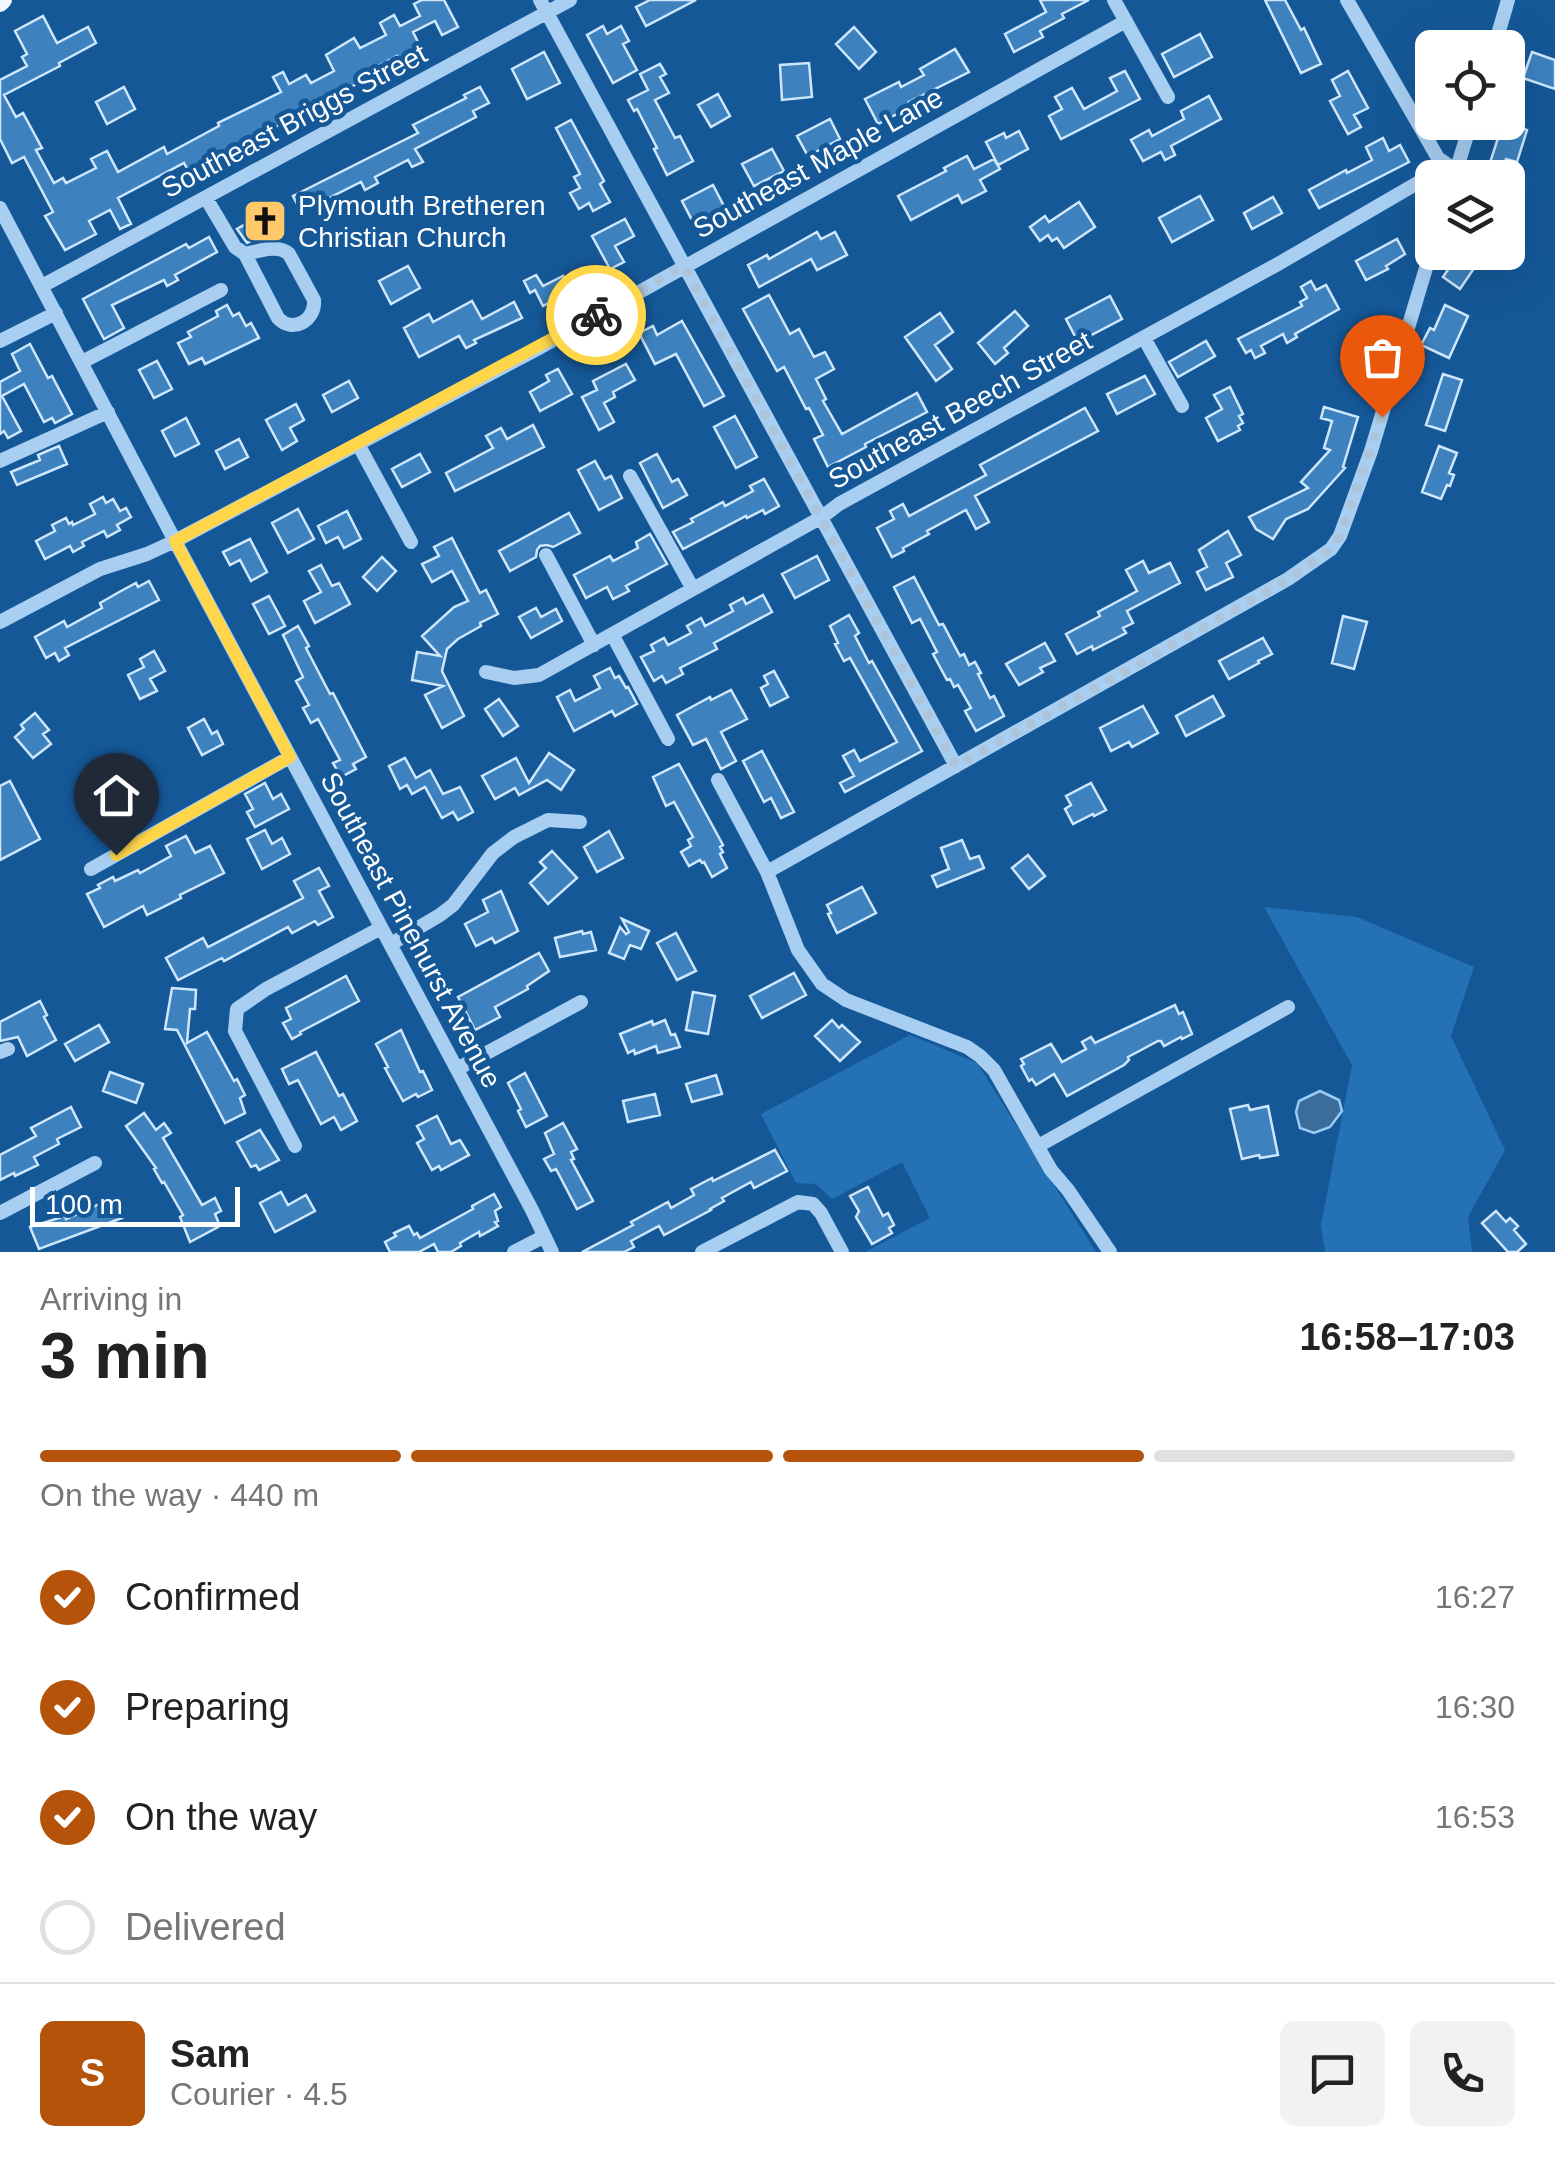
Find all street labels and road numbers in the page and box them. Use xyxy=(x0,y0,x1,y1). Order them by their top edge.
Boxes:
street label: Southeast Briggs Street xyxy=(156,38,432,204)
street label: Southeast Maple Lane xyxy=(688,82,948,244)
street label: Southeast Beech Street xyxy=(823,325,1097,495)
street label: Southeast Pinehurst Avenue xyxy=(314,767,508,1093)

